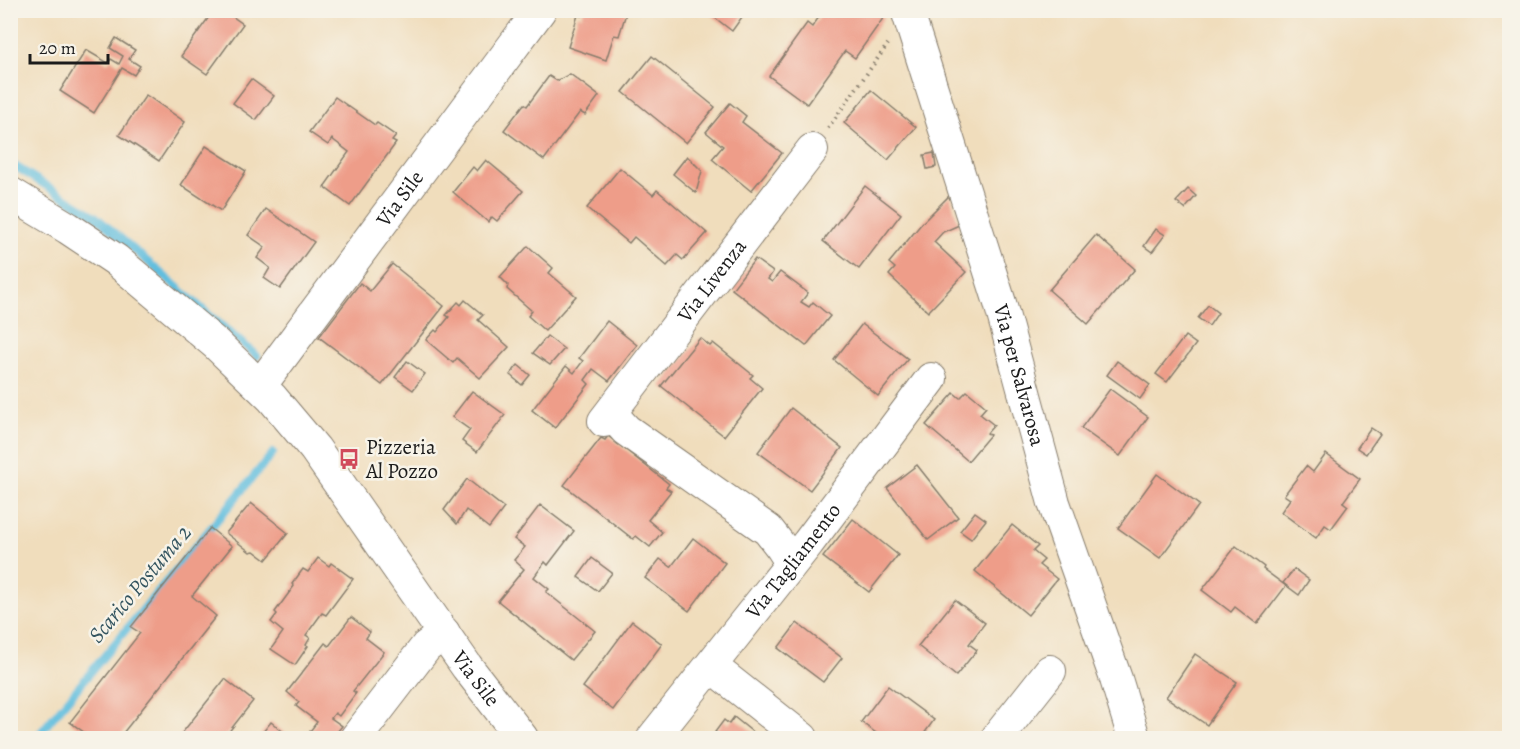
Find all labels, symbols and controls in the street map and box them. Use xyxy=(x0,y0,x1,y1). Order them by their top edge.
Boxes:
scale bar xyxy=(30,27,108,65)
text: 20 m xyxy=(39,36,76,60)
street label: Via Sile xyxy=(369,165,430,233)
street label: Via Livenza xyxy=(670,233,753,329)
street label: Via per Salvarosa xyxy=(987,300,1052,449)
place label: Pizzeria Al Pozzo xyxy=(365,433,438,485)
bus stop icon: Pizzeria Al Pozzo xyxy=(337,447,361,471)
street label: Via Tagliamento xyxy=(739,497,847,625)
water label: Scarico Postuma 2 xyxy=(82,519,198,649)
street label: Via Sile xyxy=(445,644,506,712)

